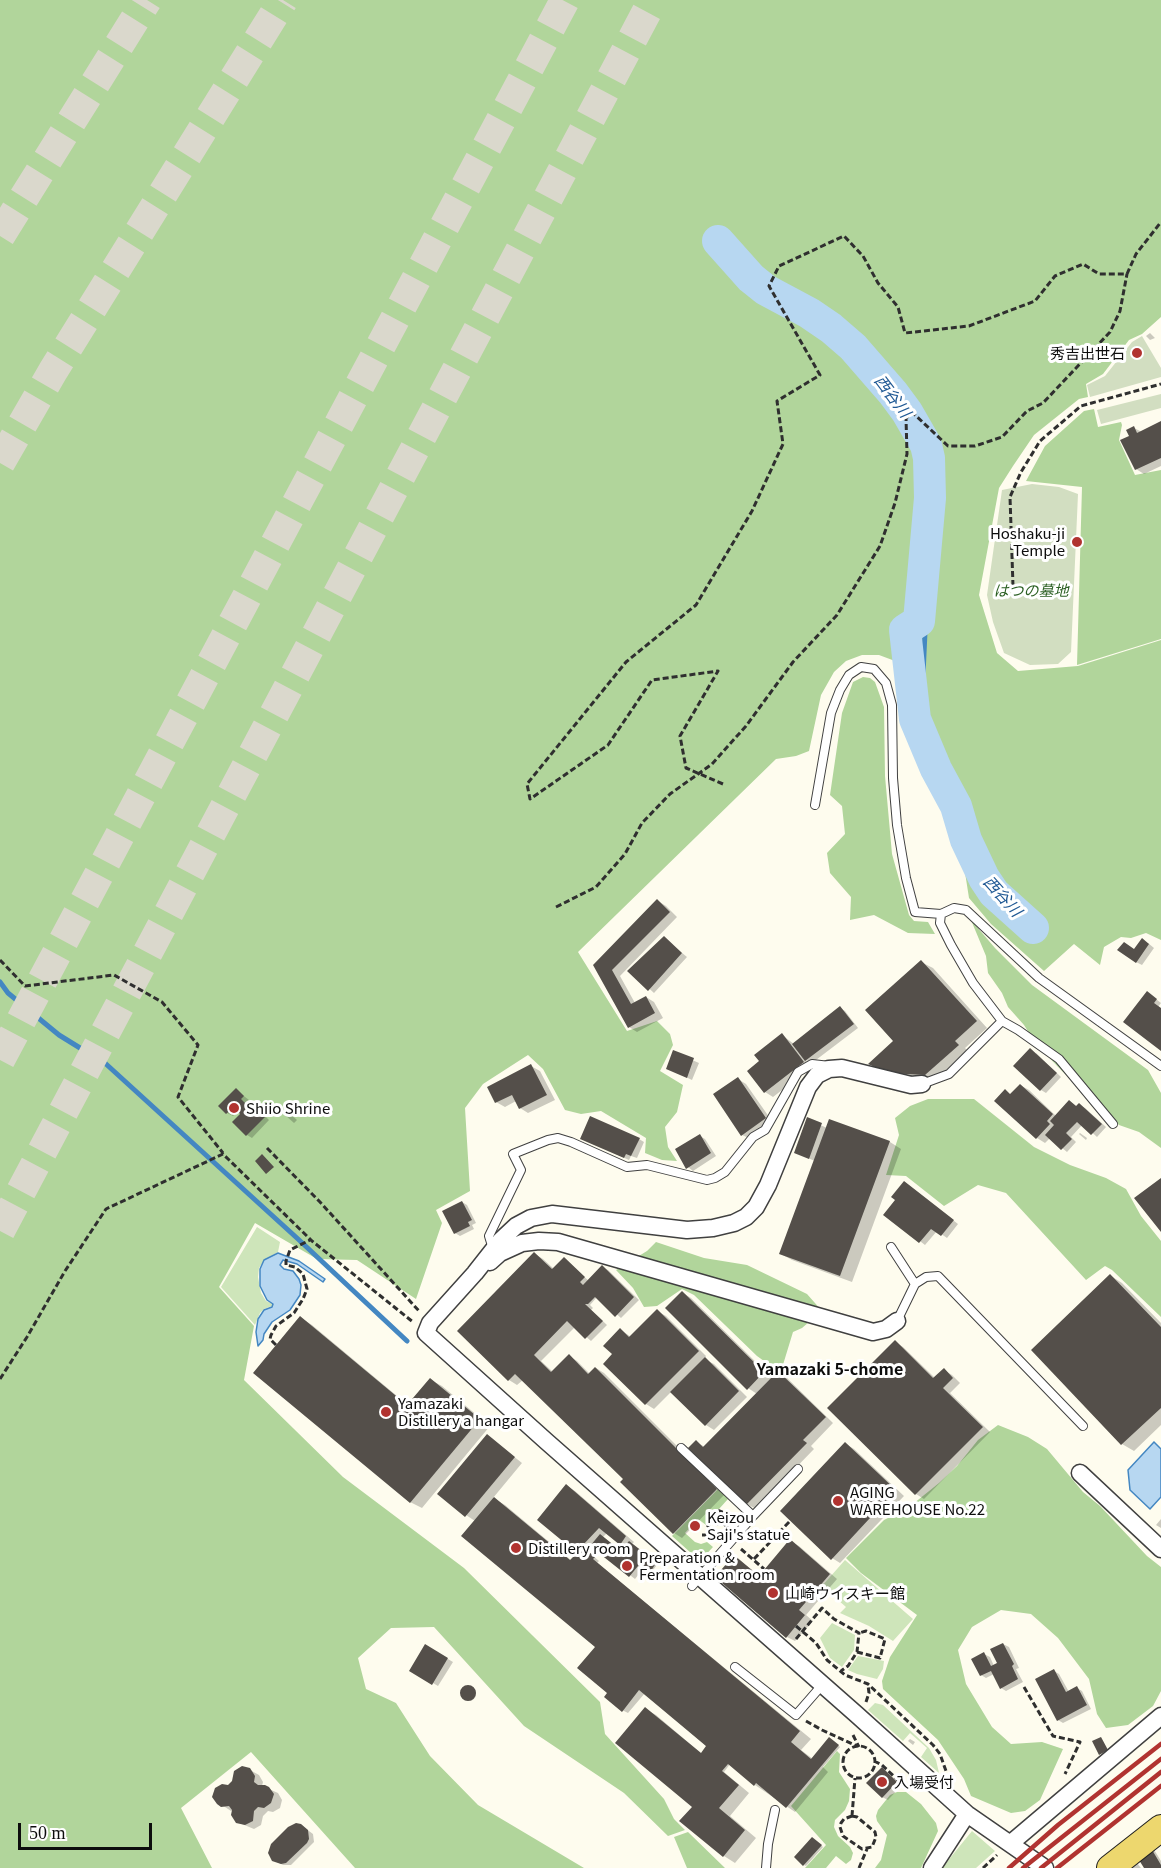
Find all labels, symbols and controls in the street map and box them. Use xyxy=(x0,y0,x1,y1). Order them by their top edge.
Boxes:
place label: 秀吉出世石 xyxy=(1050,344,1125,362)
marker: 秀吉出世石 xyxy=(1130,346,1144,360)
water label: 西谷川 xyxy=(871,371,915,421)
place label: Hoshaku-ji Temple xyxy=(990,524,1065,559)
marker: Hoshaku-ji Temple xyxy=(1070,535,1084,549)
park label: はつの墓地 xyxy=(994,581,1068,599)
water label: 西谷川 xyxy=(980,872,1026,920)
place label: Shiio Shrine xyxy=(246,1099,330,1117)
marker: Shiio Shrine xyxy=(227,1101,241,1115)
district label: Yamazaki 5-chome xyxy=(757,1359,903,1379)
place label: Yamazaki Distillery a hangar xyxy=(398,1394,524,1429)
marker: Yamazaki Distillery a hangar xyxy=(379,1405,393,1419)
place label: AGING WAREHOUSE No.22 xyxy=(850,1483,985,1518)
marker: AGING WAREHOUSE No.22 xyxy=(831,1494,845,1508)
place label: Keizou Saji's statue xyxy=(707,1508,790,1543)
marker: Keizou Saji's statue xyxy=(688,1519,702,1533)
place label: Distillery room xyxy=(528,1539,631,1557)
marker: Distillery room xyxy=(509,1541,523,1555)
place label: Preparation & Fermentation room xyxy=(639,1548,775,1583)
marker: Preparation & Fermentation room xyxy=(620,1559,634,1573)
place label: 山崎ウイスキー館 xyxy=(785,1584,905,1602)
marker: 山崎ウイスキー館 xyxy=(766,1586,780,1600)
place label: 入場受付 xyxy=(894,1773,954,1791)
marker: 入場受付 xyxy=(875,1775,889,1789)
scale bar xyxy=(21,1811,154,1849)
text: 50 m xyxy=(29,1823,66,1843)

